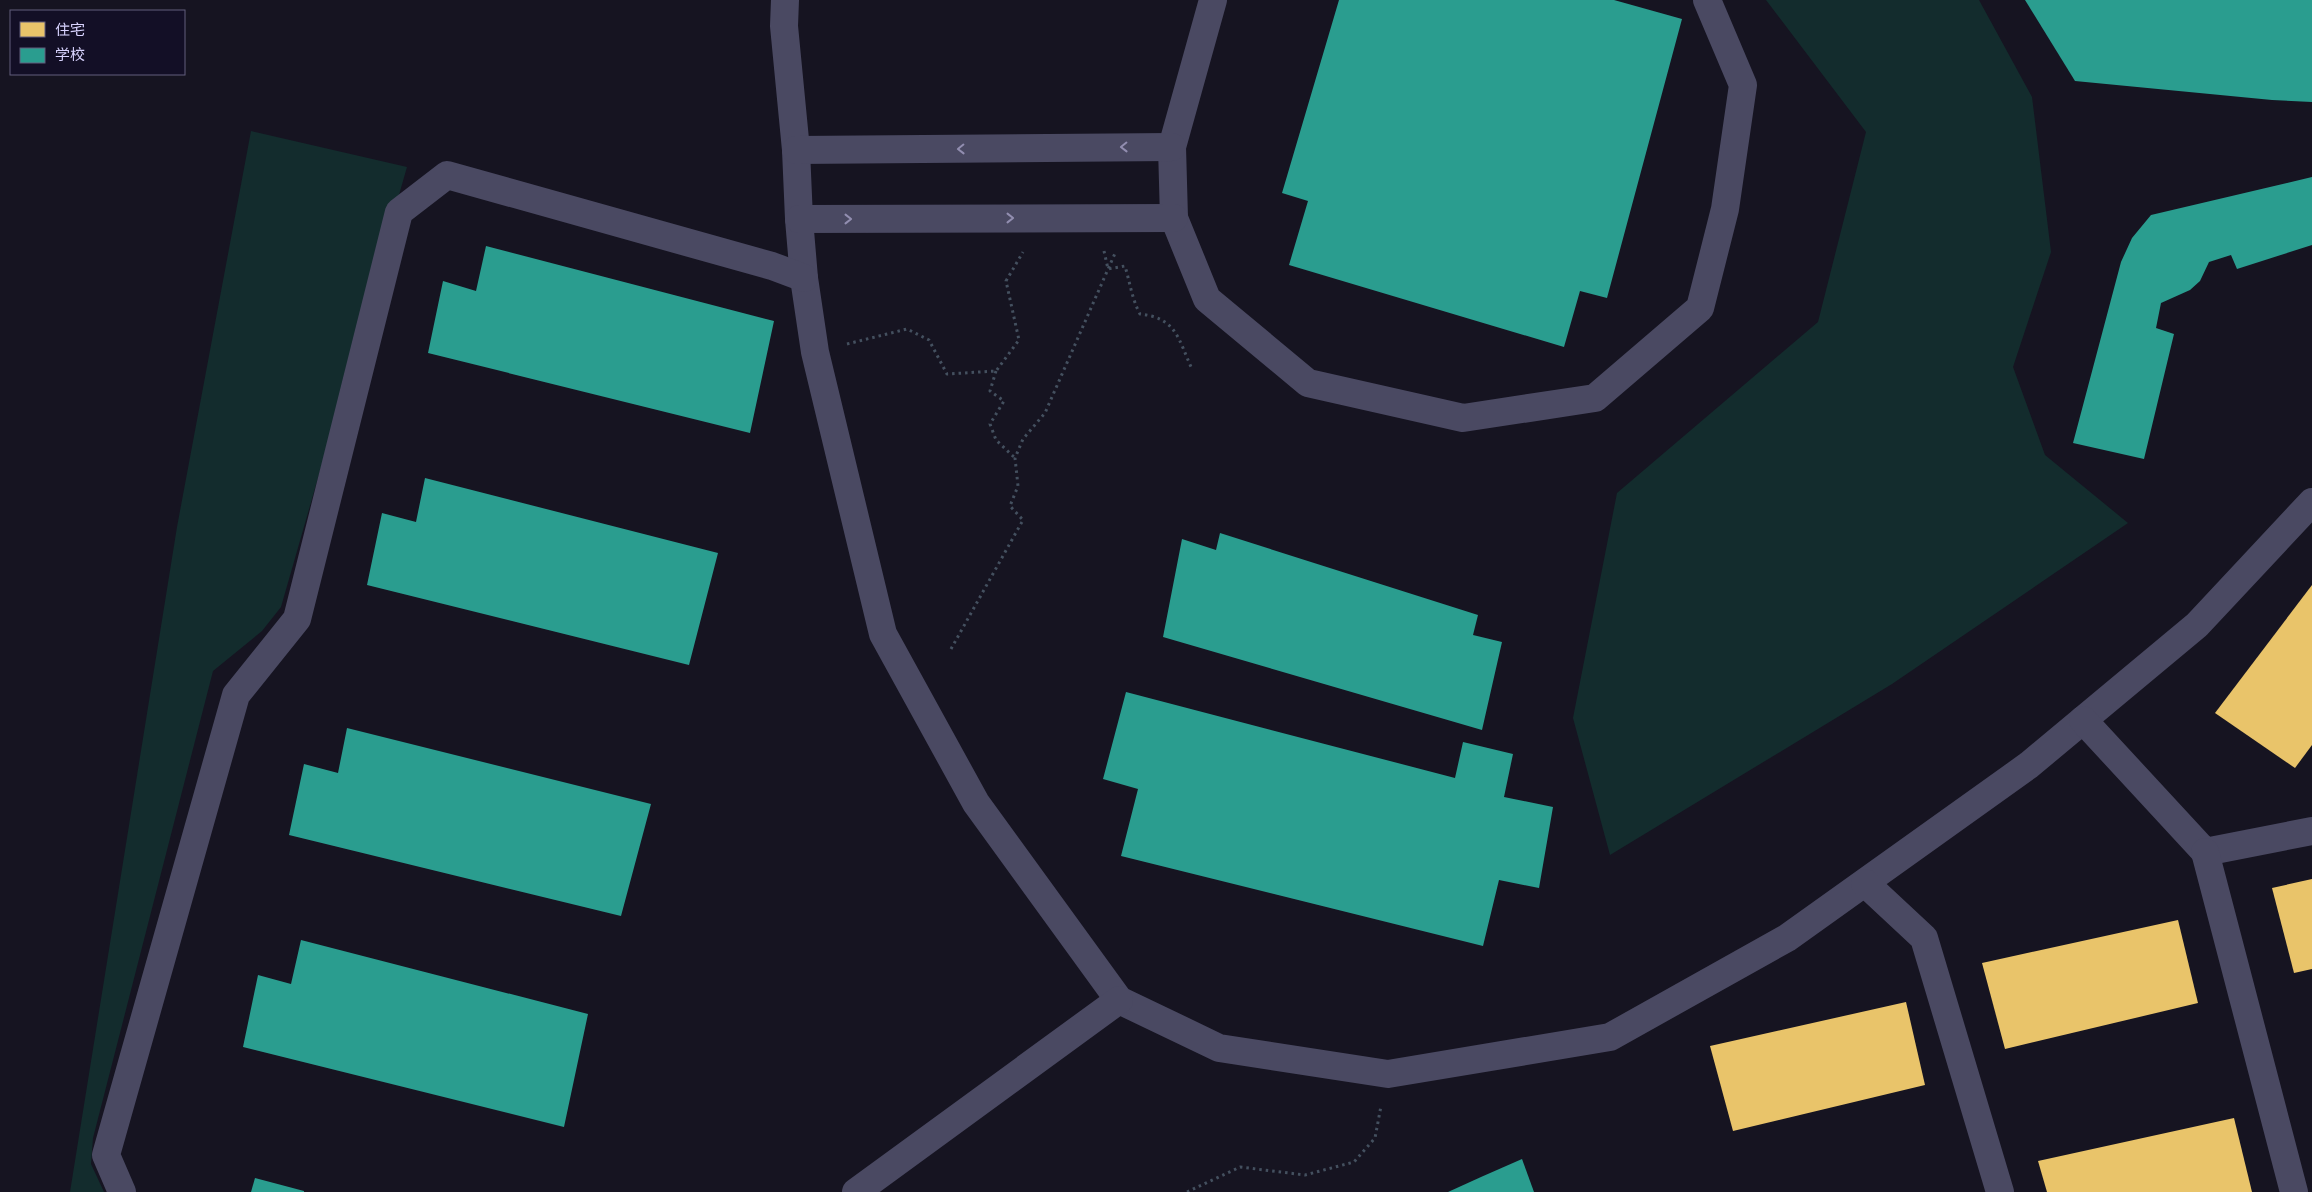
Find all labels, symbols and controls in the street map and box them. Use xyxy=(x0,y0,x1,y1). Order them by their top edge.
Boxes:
legend xyxy=(10,10,185,75)
text: 住宅 xyxy=(55,21,85,39)
text: 学校 xyxy=(55,46,85,64)
one-way arrow xyxy=(1119,142,1127,152)
one-way arrow xyxy=(957,144,964,154)
one-way arrow xyxy=(1007,213,1015,223)
one-way arrow xyxy=(844,214,852,224)

